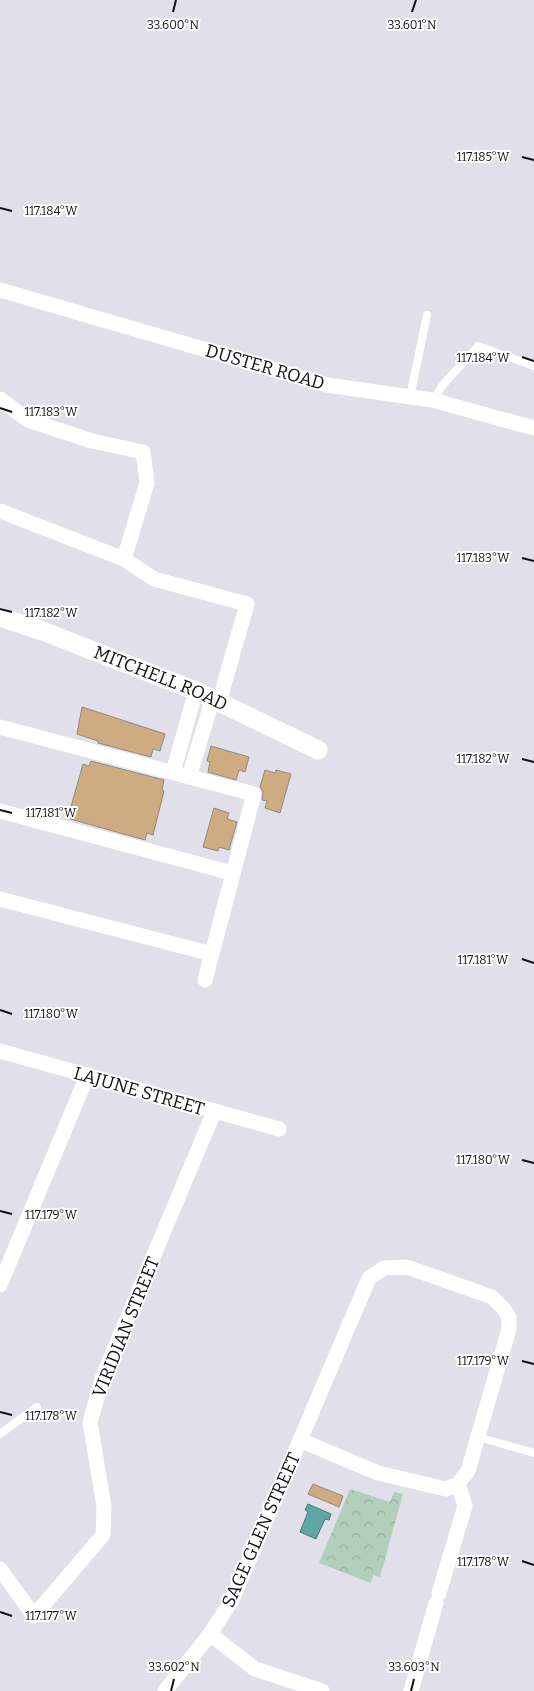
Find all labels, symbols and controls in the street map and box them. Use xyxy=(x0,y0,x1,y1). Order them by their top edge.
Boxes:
text: 33.600°N xyxy=(147,18,200,32)
text: 33.601°N xyxy=(387,18,437,32)
text: 117.185°W xyxy=(457,150,510,164)
text: 117.184°W xyxy=(24,204,78,218)
street label: DUSTER ROAD xyxy=(203,339,327,395)
text: 117.184°W xyxy=(456,351,510,365)
text: 117.183°W xyxy=(24,405,78,419)
text: 117.183°W xyxy=(456,551,510,565)
text: 117.182°W xyxy=(24,606,78,620)
street label: MITCHELL ROAD xyxy=(91,641,231,716)
text: 117.182°W xyxy=(456,752,510,766)
text: 117.181°W xyxy=(26,806,77,820)
text: 117.181°W xyxy=(458,953,509,967)
text: 117.180°W xyxy=(24,1007,79,1021)
street label: LAJUNE STREET xyxy=(71,1062,207,1120)
text: 117.180°W xyxy=(456,1153,511,1167)
text: 117.179°W xyxy=(25,1208,78,1222)
street label: VIRIDIAN STREET xyxy=(88,1253,164,1401)
text: 117.179°W xyxy=(457,1354,510,1368)
text: 117.178°W xyxy=(25,1409,78,1423)
street label: SAGE GLEN STREET xyxy=(217,1449,305,1611)
text: 117.178°W xyxy=(457,1555,510,1569)
text: 117.177°W xyxy=(25,1609,78,1623)
text: 33.602°N xyxy=(148,1660,200,1674)
text: 33.603°N xyxy=(388,1660,440,1674)

